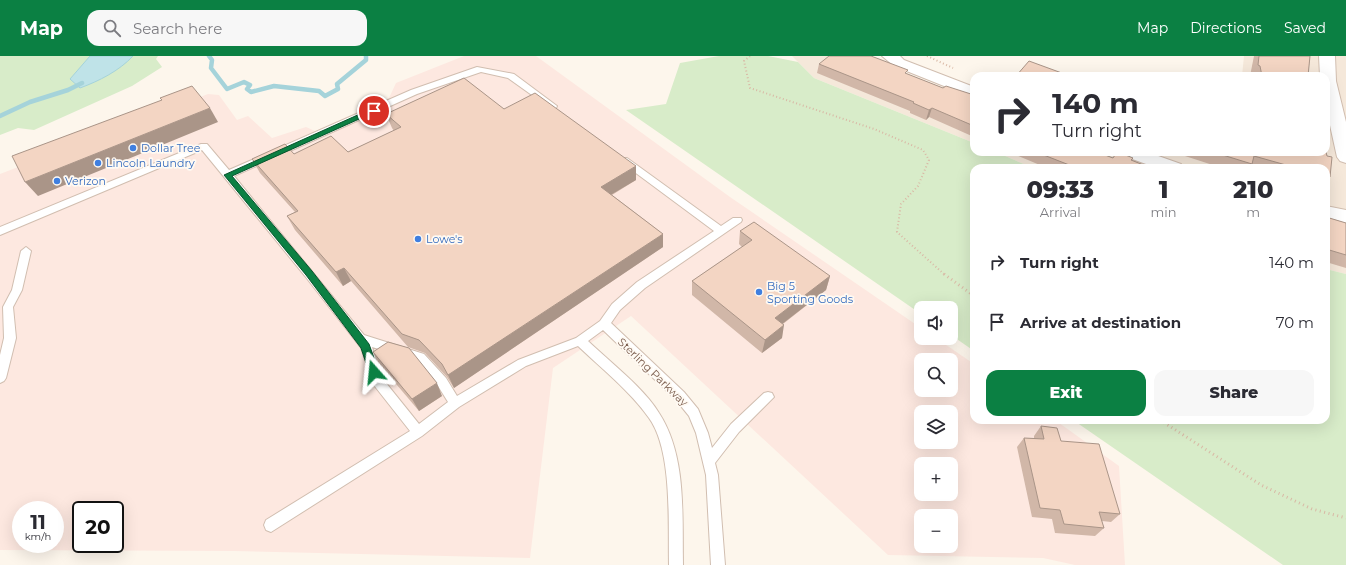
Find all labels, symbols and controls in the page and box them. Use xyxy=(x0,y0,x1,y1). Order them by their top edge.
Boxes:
search box xyxy=(87,10,367,46)
text: Map xyxy=(20,17,63,40)
icon: search xyxy=(101,17,123,39)
text: Search here xyxy=(133,19,222,38)
text: Map xyxy=(1137,19,1168,37)
text: Directions xyxy=(1190,19,1262,37)
text: Saved xyxy=(1284,19,1326,37)
text: 140 m xyxy=(1052,86,1139,120)
icon: right xyxy=(986,88,1038,140)
pin xyxy=(357,94,391,128)
icon: arrive xyxy=(363,100,385,122)
text: Turn right xyxy=(1052,120,1142,142)
place label: Dollar Tree xyxy=(141,141,201,155)
marker: Dollar Tree xyxy=(128,143,138,153)
place label: Lincoln Laundry xyxy=(106,156,195,170)
marker: Lincoln Laundry xyxy=(93,158,103,168)
place label: Verizon xyxy=(65,174,106,188)
text: 09:33 xyxy=(1026,175,1094,204)
text: 1 xyxy=(1159,175,1168,204)
text: 210 xyxy=(1233,175,1274,204)
marker: Verizon xyxy=(52,176,62,186)
text: Arrival xyxy=(1040,204,1081,220)
text: min xyxy=(1150,204,1177,220)
text: m xyxy=(1246,204,1260,220)
place label: Lowe's xyxy=(426,232,463,246)
marker: Lowe's xyxy=(413,234,423,244)
icon: right xyxy=(986,251,1008,273)
text: Turn right xyxy=(1020,253,1099,272)
text: 140 m xyxy=(1269,253,1314,272)
place label: Big 5 Sporting Goods xyxy=(767,279,854,306)
marker: Big 5 Sporting Goods xyxy=(754,287,764,297)
map controls xyxy=(914,301,958,553)
button: sound xyxy=(914,301,958,345)
icon: arrive xyxy=(986,311,1008,333)
text: Arrive at destination xyxy=(1020,313,1181,332)
text: 70 m xyxy=(1276,313,1314,332)
street label: Sterling Parkway xyxy=(615,335,691,409)
position arrow xyxy=(353,351,395,393)
button: search xyxy=(914,353,958,397)
button: Exit xyxy=(986,370,1146,416)
button: Share xyxy=(1154,370,1314,416)
button: layers xyxy=(914,405,958,449)
button: + xyxy=(914,457,958,501)
speed limit sign: 20 xyxy=(72,501,124,553)
button: − xyxy=(914,509,958,553)
text: 11 xyxy=(30,510,46,534)
text: km/h xyxy=(25,530,51,543)

